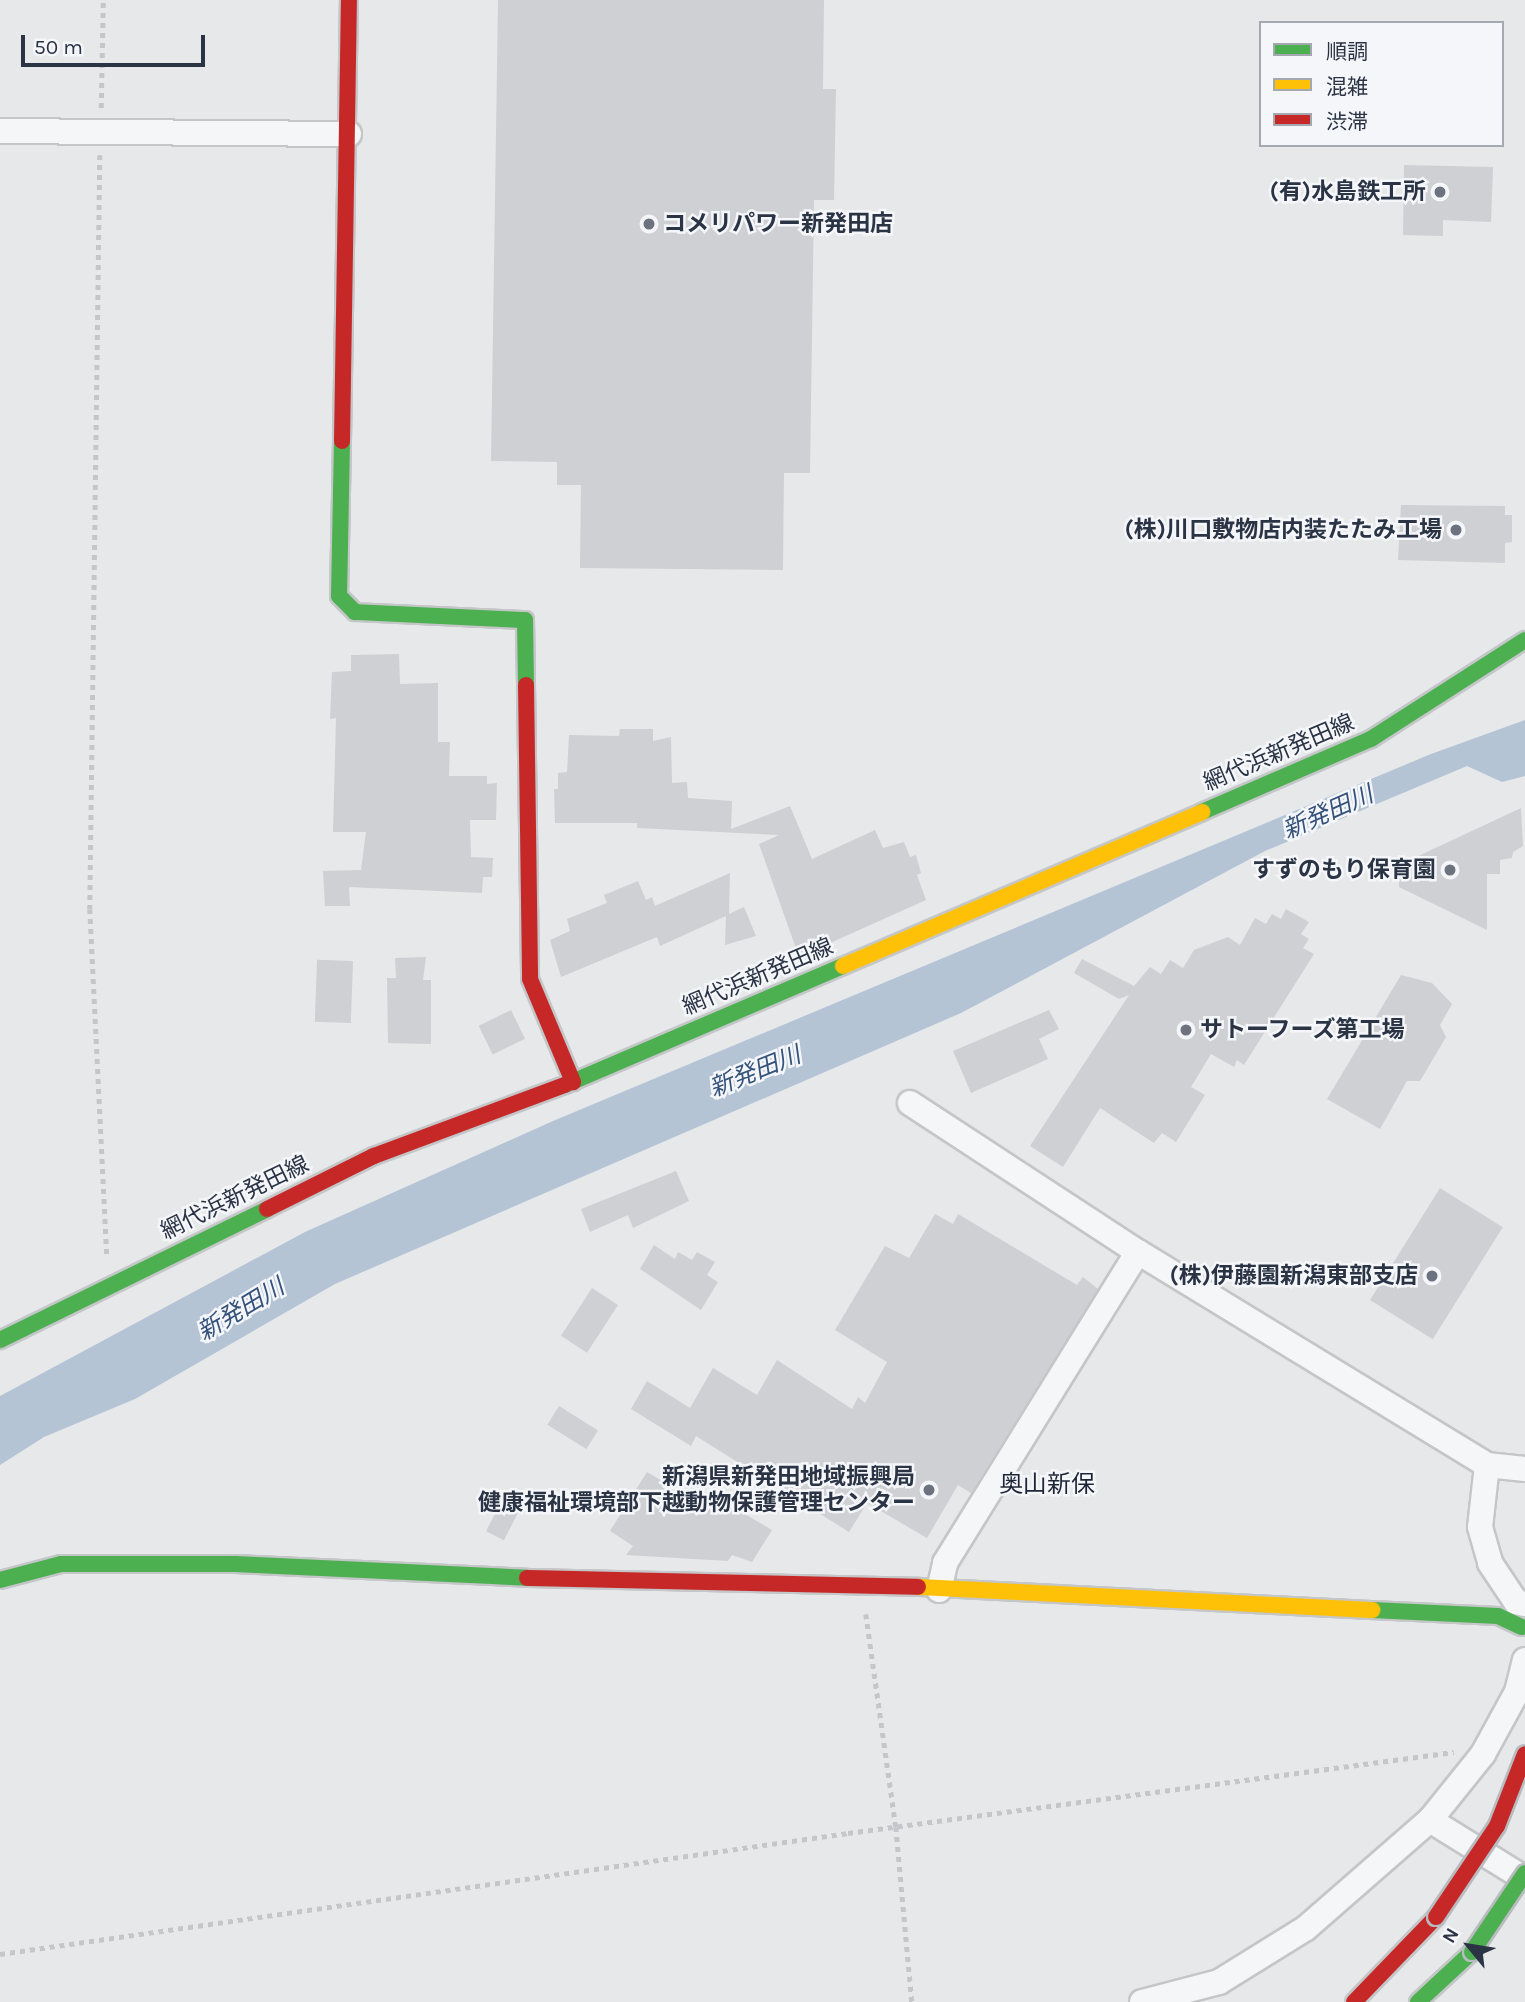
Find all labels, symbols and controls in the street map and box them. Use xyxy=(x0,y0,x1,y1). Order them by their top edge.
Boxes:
scale bar xyxy=(24,21,208,65)
legend xyxy=(1259,21,1504,147)
text: 50 m xyxy=(34,35,83,59)
text: 順調 xyxy=(1326,40,1368,64)
text: 混雑 xyxy=(1326,75,1368,99)
text: 渋滞 xyxy=(1326,110,1368,134)
place label: (有)水島鉄工所 xyxy=(1270,178,1426,206)
marker: (有)水島鉄工所 xyxy=(1432,184,1448,200)
place label: コメリパワー新発田店 xyxy=(663,210,893,238)
marker: コメリパワー新発田店 xyxy=(641,216,657,232)
place label: (株)川口敷物店内装たたみ工場 xyxy=(1125,516,1442,544)
marker: (株)川口敷物店内装たたみ工場 xyxy=(1448,522,1464,538)
street label: 網代浜新発田線 xyxy=(1200,709,1358,797)
water label: 新発田川 xyxy=(1278,780,1378,846)
place label: すずのもり保育園 xyxy=(1252,856,1436,884)
marker: すずのもり保育園 xyxy=(1442,862,1458,878)
street label: 網代浜新発田線 xyxy=(679,933,837,1021)
place label: サトーフーズ第工場 xyxy=(1200,1016,1407,1044)
marker: サトーフーズ第工場 xyxy=(1178,1022,1194,1038)
water label: 新発田川 xyxy=(705,1041,805,1103)
street label: 網代浜新発田線 xyxy=(157,1150,313,1246)
place label: (株)伊藤園新潟東部支店 xyxy=(1170,1262,1418,1290)
marker: (株)伊藤園新潟東部支店 xyxy=(1424,1268,1440,1284)
water label: 新発田川 xyxy=(192,1273,290,1347)
place label: 新潟県新発田地域振興局 健康福祉環境部下越動物保護管理センター xyxy=(478,1463,915,1517)
district label: 奥山新保 xyxy=(999,1471,1095,1499)
marker: 新潟県新発田地域振興局 健康福祉環境部下越動物保護管理センター xyxy=(921,1482,937,1498)
north arrow xyxy=(1434,1911,1504,1981)
text: N xyxy=(1438,1924,1464,1947)

